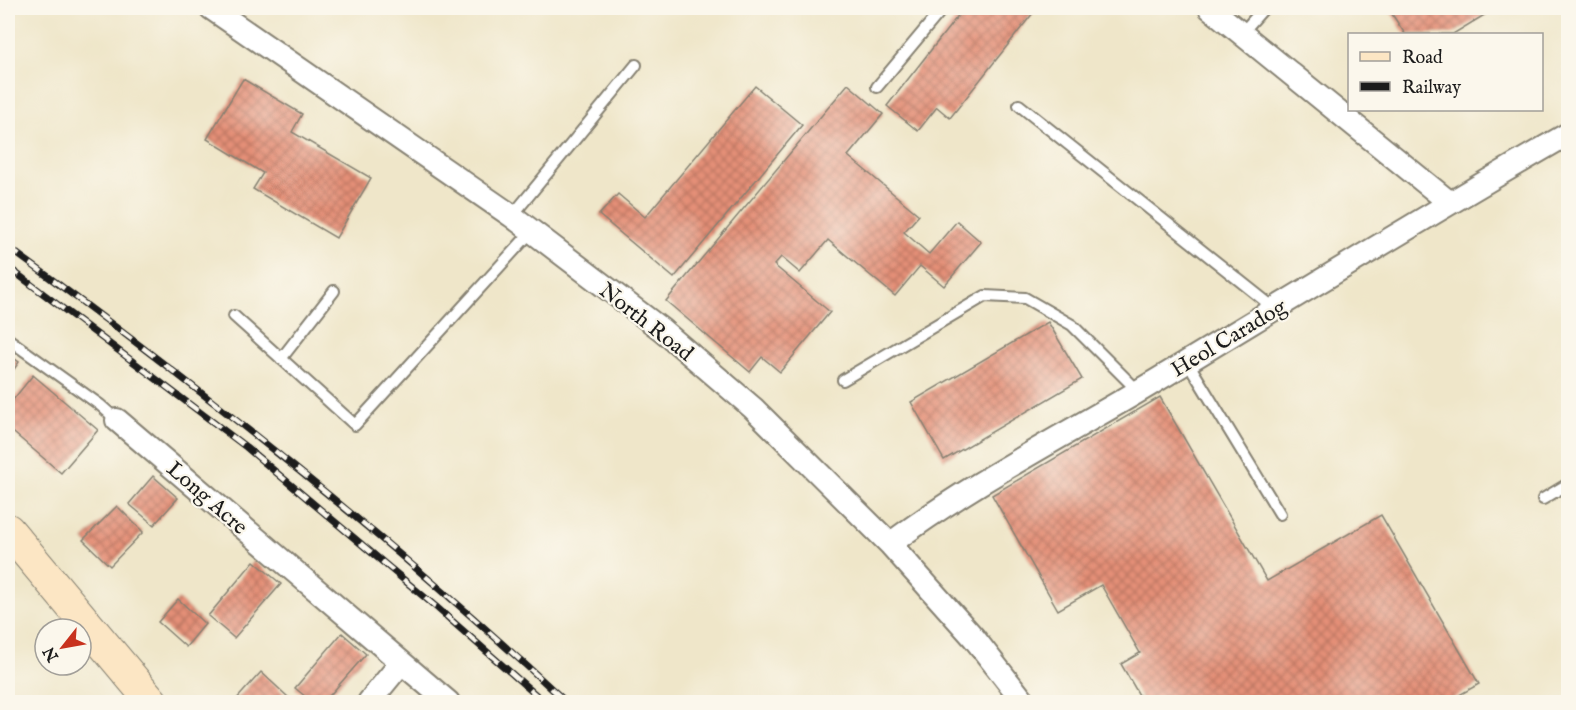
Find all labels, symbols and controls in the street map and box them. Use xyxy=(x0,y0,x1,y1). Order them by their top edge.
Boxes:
legend xyxy=(1348,33,1543,111)
text: Road xyxy=(1402,47,1443,70)
text: Railway xyxy=(1402,77,1461,100)
street label: North Road xyxy=(593,277,699,368)
street label: Heol Caradog xyxy=(1166,293,1293,384)
street label: Long Acre xyxy=(160,456,253,541)
north arrow xyxy=(33,617,93,677)
text: N xyxy=(40,642,65,666)

